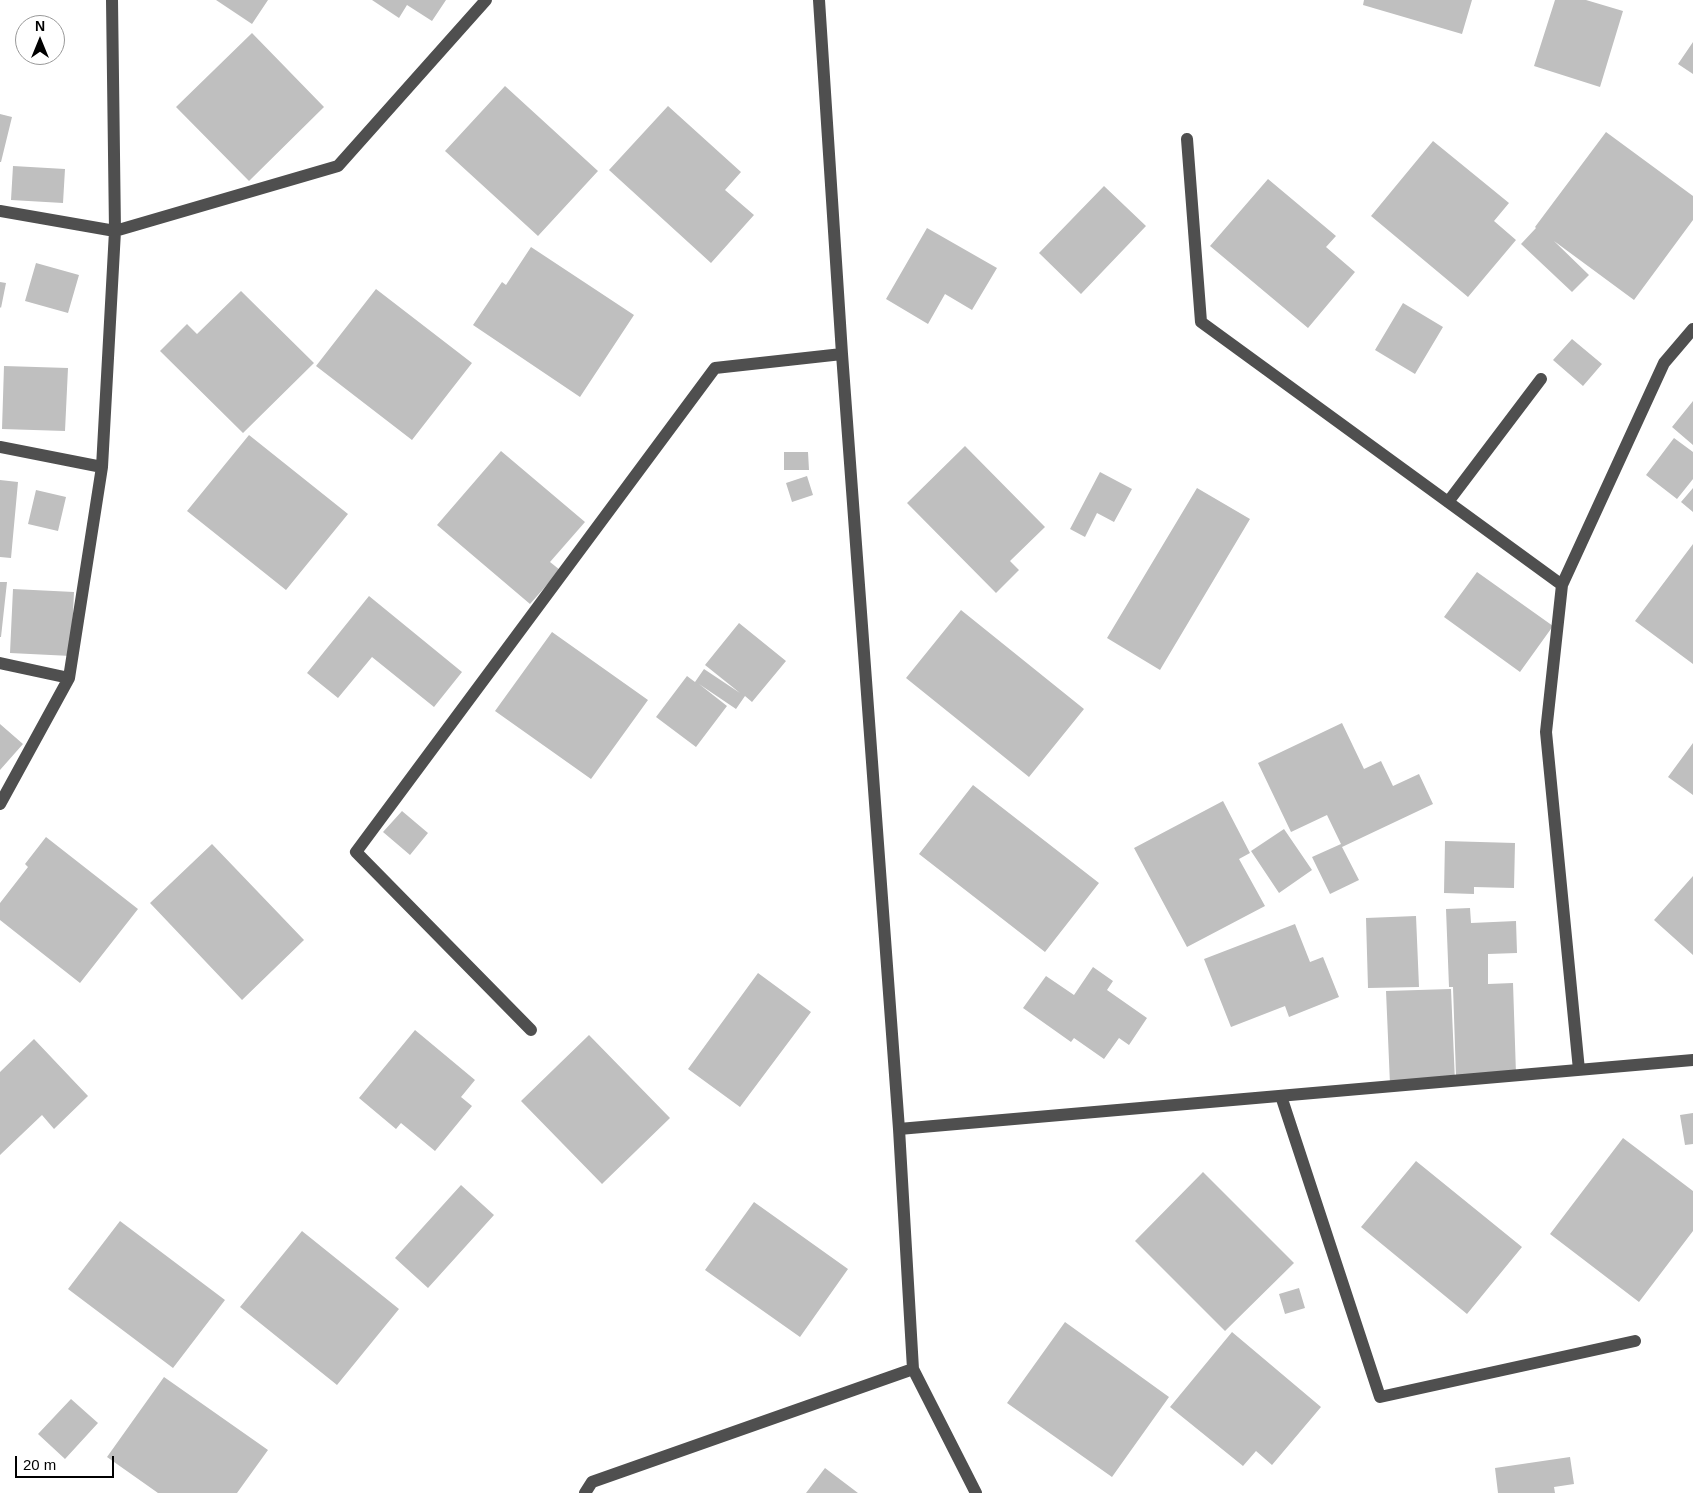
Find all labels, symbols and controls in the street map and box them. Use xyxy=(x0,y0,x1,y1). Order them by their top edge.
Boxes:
north arrow xyxy=(15,15,65,65)
text: N xyxy=(35,18,45,34)
scale bar xyxy=(18,1446,116,1478)
text: 20 m xyxy=(23,1456,56,1473)

